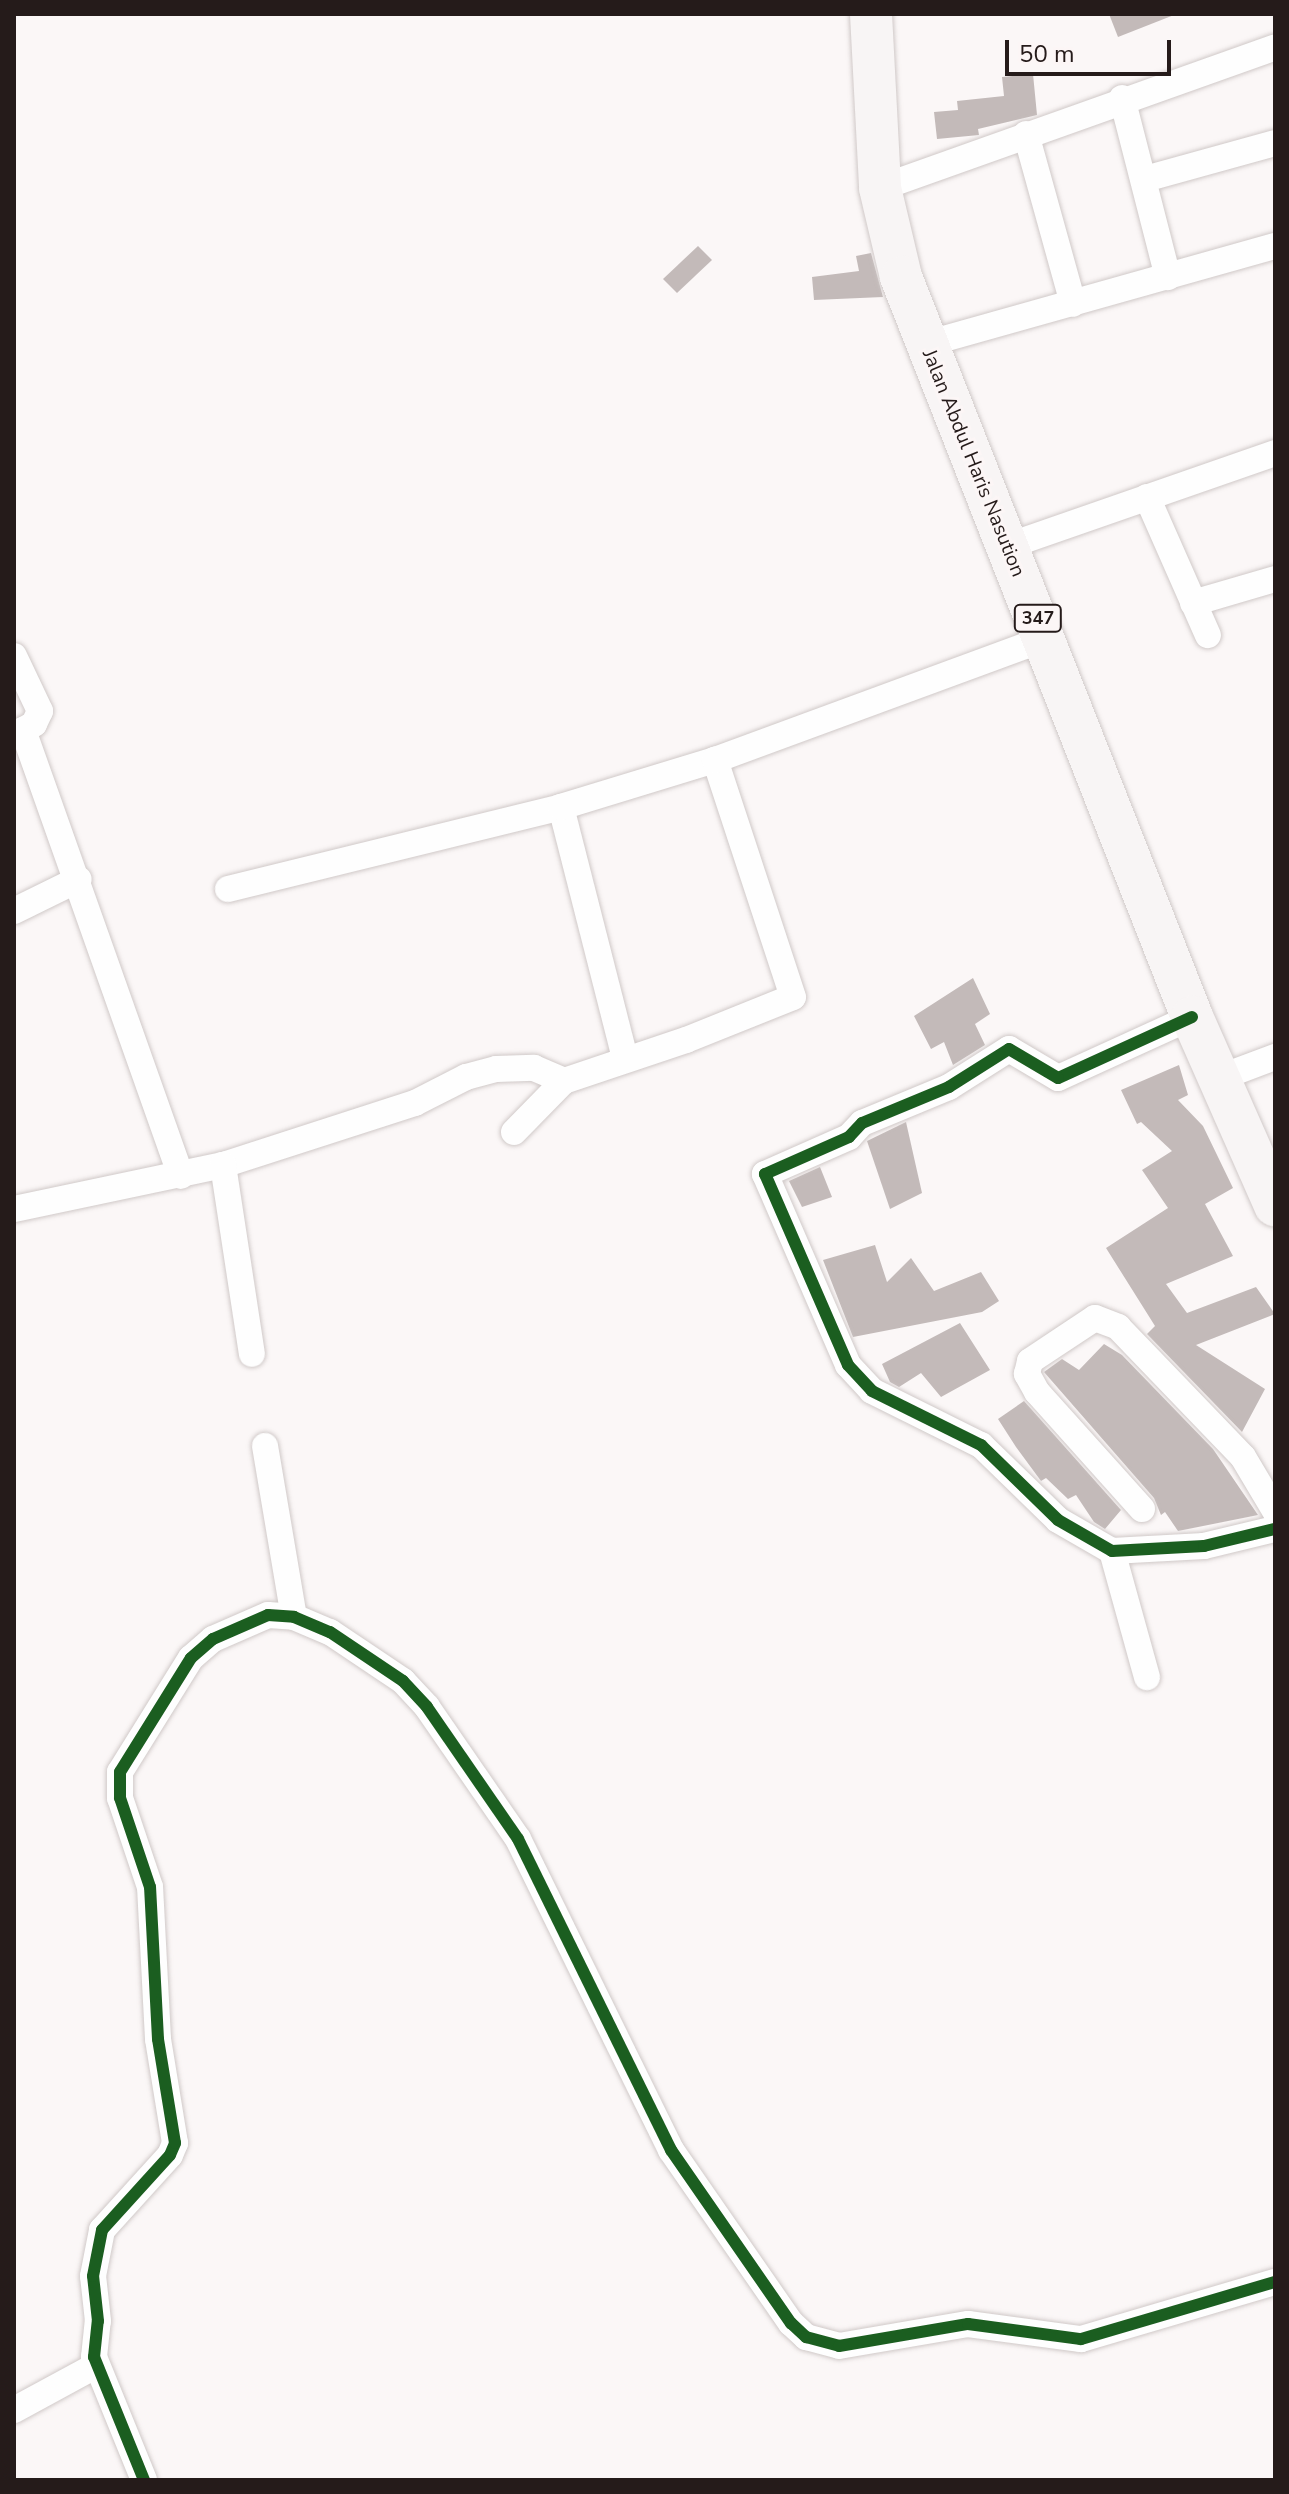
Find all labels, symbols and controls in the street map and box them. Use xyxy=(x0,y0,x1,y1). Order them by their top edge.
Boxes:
scale bar xyxy=(1009,24,1175,74)
text: 50 m xyxy=(1019,38,1075,70)
street label: Jalan Abdul Haris Nasution xyxy=(917,346,1031,580)
road number: 347 xyxy=(1012,604,1064,632)

